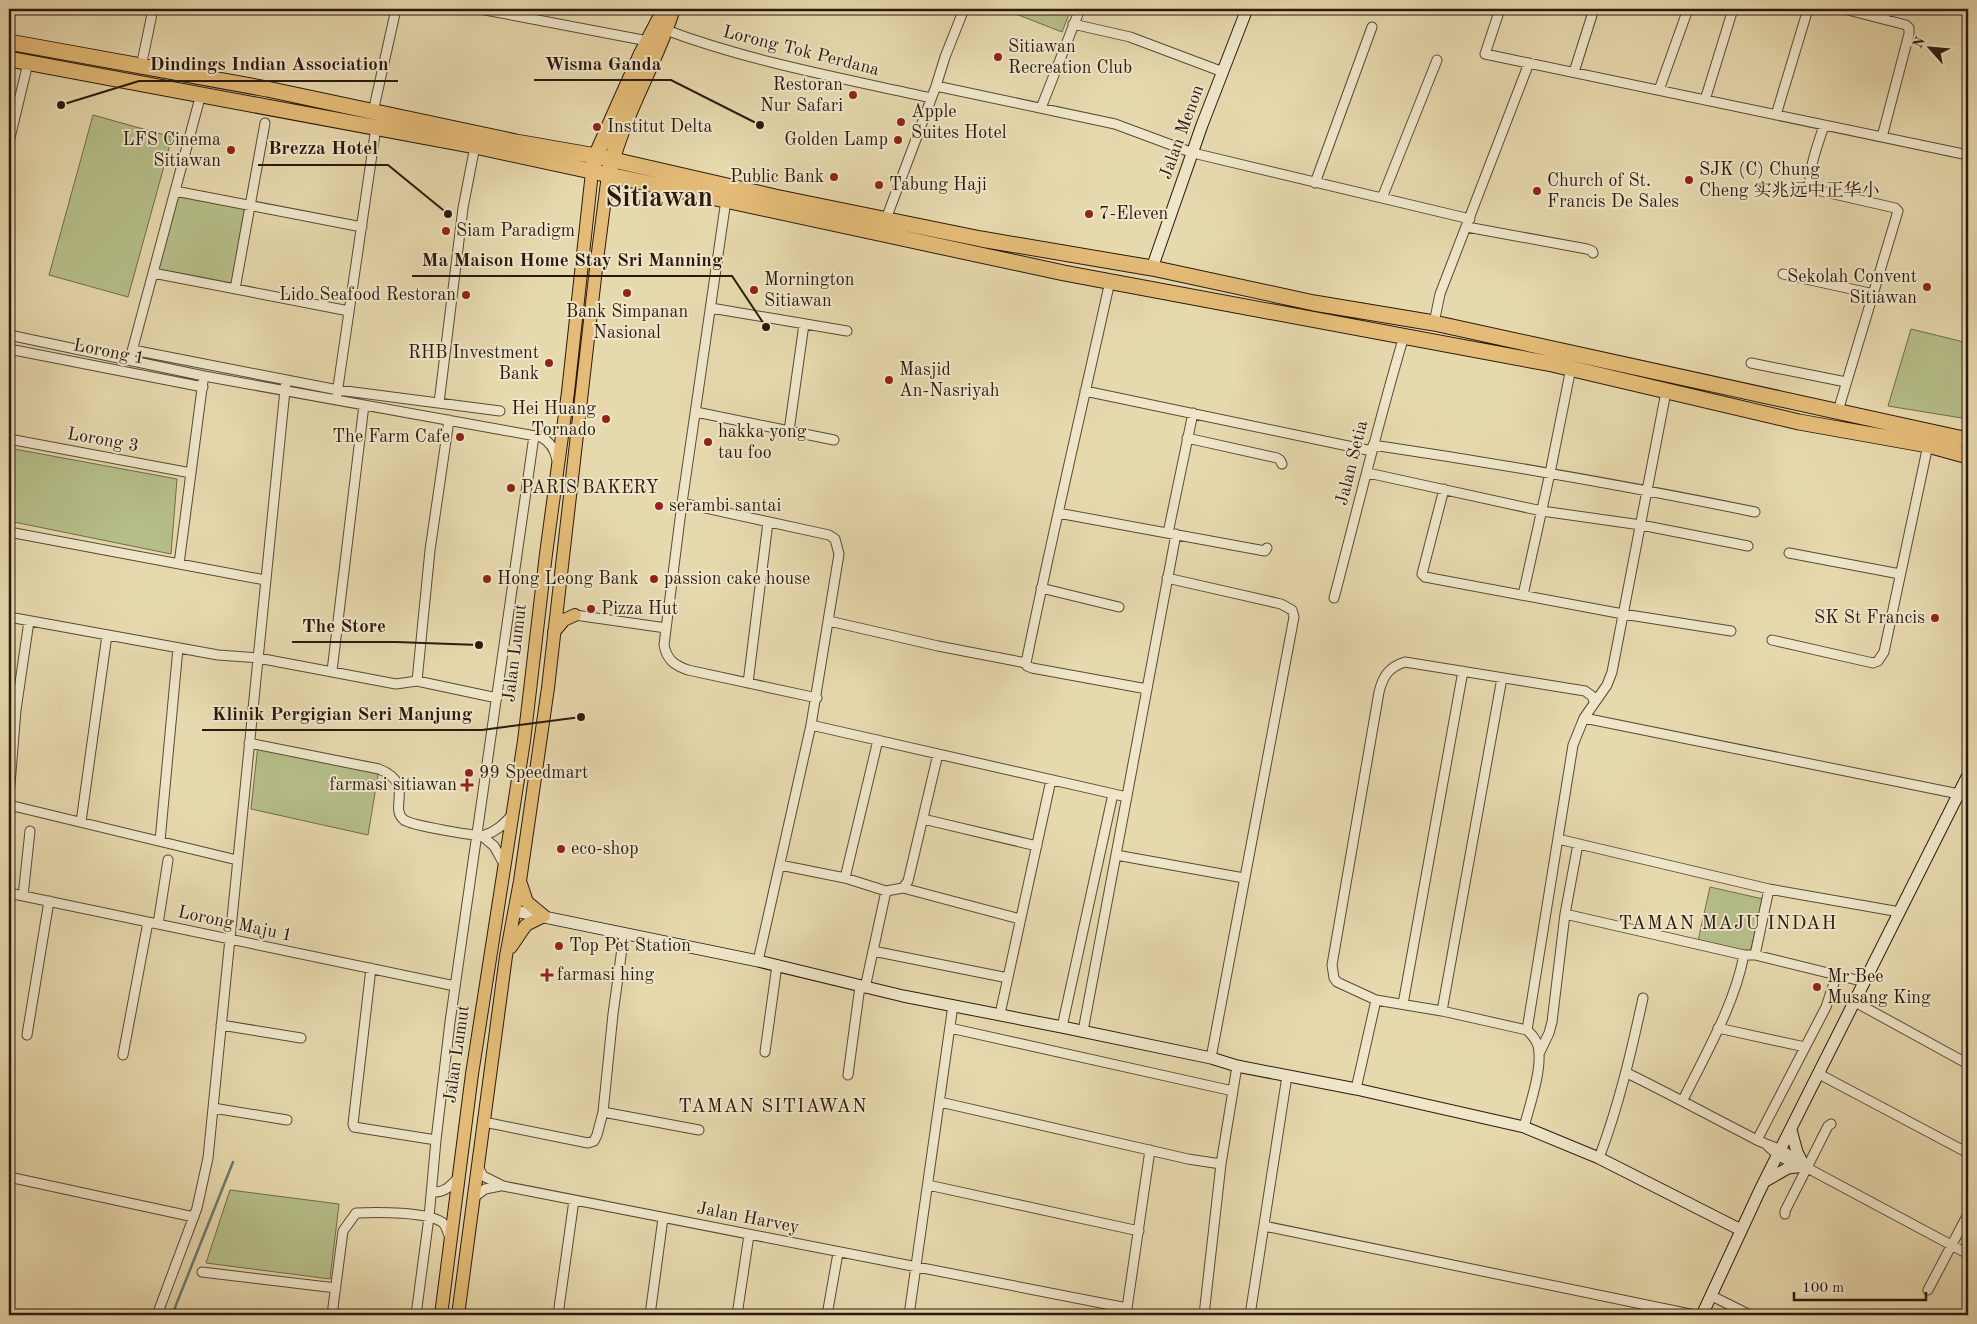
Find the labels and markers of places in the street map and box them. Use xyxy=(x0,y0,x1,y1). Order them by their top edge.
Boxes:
place label: Sitiawan Recreation Club xyxy=(1008,38,1132,77)
callout: Wisma Ganda xyxy=(534,46,671,80)
callout: Dindings Indian Association xyxy=(139,47,398,81)
marker: Sitiawan Recreation Club xyxy=(992,51,1004,63)
place label: Restoran Nur Safari xyxy=(760,76,843,115)
marker: Restoran Nur Safari xyxy=(847,89,859,101)
place label: Apple Suites Hotel xyxy=(911,103,1007,142)
marker: Apple Suites Hotel xyxy=(895,116,907,128)
place label: Institut Delta xyxy=(607,118,713,136)
marker: Institut Delta xyxy=(591,121,603,133)
place label: LFS Cinema Sitiawan xyxy=(122,131,221,170)
callout: Brezza Hotel xyxy=(258,131,388,165)
place label: Golden Lamp xyxy=(784,131,888,149)
marker: Golden Lamp xyxy=(892,134,904,146)
marker: LFS Cinema Sitiawan xyxy=(225,144,237,156)
place label: SJK (C) Chung Cheng 实兆远中正华小 xyxy=(1699,160,1880,200)
place label: Public Bank xyxy=(730,168,824,186)
marker: Public Bank xyxy=(828,171,840,183)
place label: Church of St. Francis De Sales xyxy=(1547,172,1679,211)
marker: SJK (C) Chung Cheng 实兆远中正华小 xyxy=(1683,174,1695,186)
place label: Tabung Haji xyxy=(889,176,987,194)
marker: Tabung Haji xyxy=(873,179,885,191)
marker: Church of St. Francis De Sales xyxy=(1531,185,1543,197)
place label: 7-Eleven xyxy=(1099,205,1169,223)
marker: 7-Eleven xyxy=(1083,208,1095,220)
place label: Siam Paradigm xyxy=(456,222,575,240)
marker: Siam Paradigm xyxy=(440,225,452,237)
callout: Ma Maison Home Stay Sri Manning xyxy=(412,242,732,276)
place label: Sekolah Convent Sitiawan xyxy=(1787,268,1917,307)
place label: Mornington Sitiawan xyxy=(764,271,855,310)
marker: Sekolah Convent Sitiawan xyxy=(1921,281,1933,293)
marker: Mornington Sitiawan xyxy=(748,284,760,296)
place label: Lido Seafood Restoran xyxy=(279,286,456,304)
marker: Bank Simpanan Nasional xyxy=(621,287,633,299)
marker: Lido Seafood Restoran xyxy=(460,289,472,301)
place label: Bank Simpanan Nasional xyxy=(566,303,688,342)
place label: RHB Investment Bank xyxy=(408,344,539,383)
marker: RHB Investment Bank xyxy=(543,357,555,369)
place label: Masjid An-Nasriyah xyxy=(899,361,1000,400)
marker: Masjid An-Nasriyah xyxy=(883,374,895,386)
place label: Hei Huang Tornado xyxy=(512,400,596,439)
marker: Hei Huang Tornado xyxy=(600,413,612,425)
place label: hakka yong tau foo xyxy=(718,423,807,462)
place label: The Farm Cafe xyxy=(332,428,450,446)
marker: The Farm Cafe xyxy=(454,431,466,443)
marker: hakka yong tau foo xyxy=(702,436,714,448)
place label: PARIS BAKERY xyxy=(521,479,659,497)
marker: PARIS BAKERY xyxy=(505,482,517,494)
place label: serambi santai xyxy=(669,497,781,515)
marker: serambi santai xyxy=(653,500,665,512)
place label: Hong Leong Bank xyxy=(497,570,639,588)
place label: passion cake house xyxy=(664,570,810,588)
marker: Hong Leong Bank xyxy=(481,573,493,585)
marker: passion cake house xyxy=(648,573,660,585)
place label: Pizza Hut xyxy=(601,600,678,618)
marker: Pizza Hut xyxy=(585,603,597,615)
callout: The Store xyxy=(292,608,396,642)
place label: SK St Francis xyxy=(1814,609,1925,627)
marker: SK St Francis xyxy=(1929,612,1941,624)
callout: Klinik Pergigian Seri Manjung xyxy=(202,696,482,730)
place label: 99 Speedmart xyxy=(479,764,588,782)
marker: 99 Speedmart xyxy=(463,767,475,779)
place label: farmasi sitiawan xyxy=(330,776,457,794)
marker: farmasi sitiawan xyxy=(461,779,473,791)
place label: eco-shop xyxy=(571,840,639,858)
marker: eco-shop xyxy=(555,843,567,855)
place label: Top Pet Station xyxy=(569,937,691,955)
marker: Top Pet Station xyxy=(553,940,565,952)
place label: farmasi hing xyxy=(557,966,654,984)
place label: Mr Bee Musang King xyxy=(1827,968,1931,1007)
marker: farmasi hing xyxy=(541,969,553,981)
marker: Mr Bee Musang King xyxy=(1811,981,1823,993)

